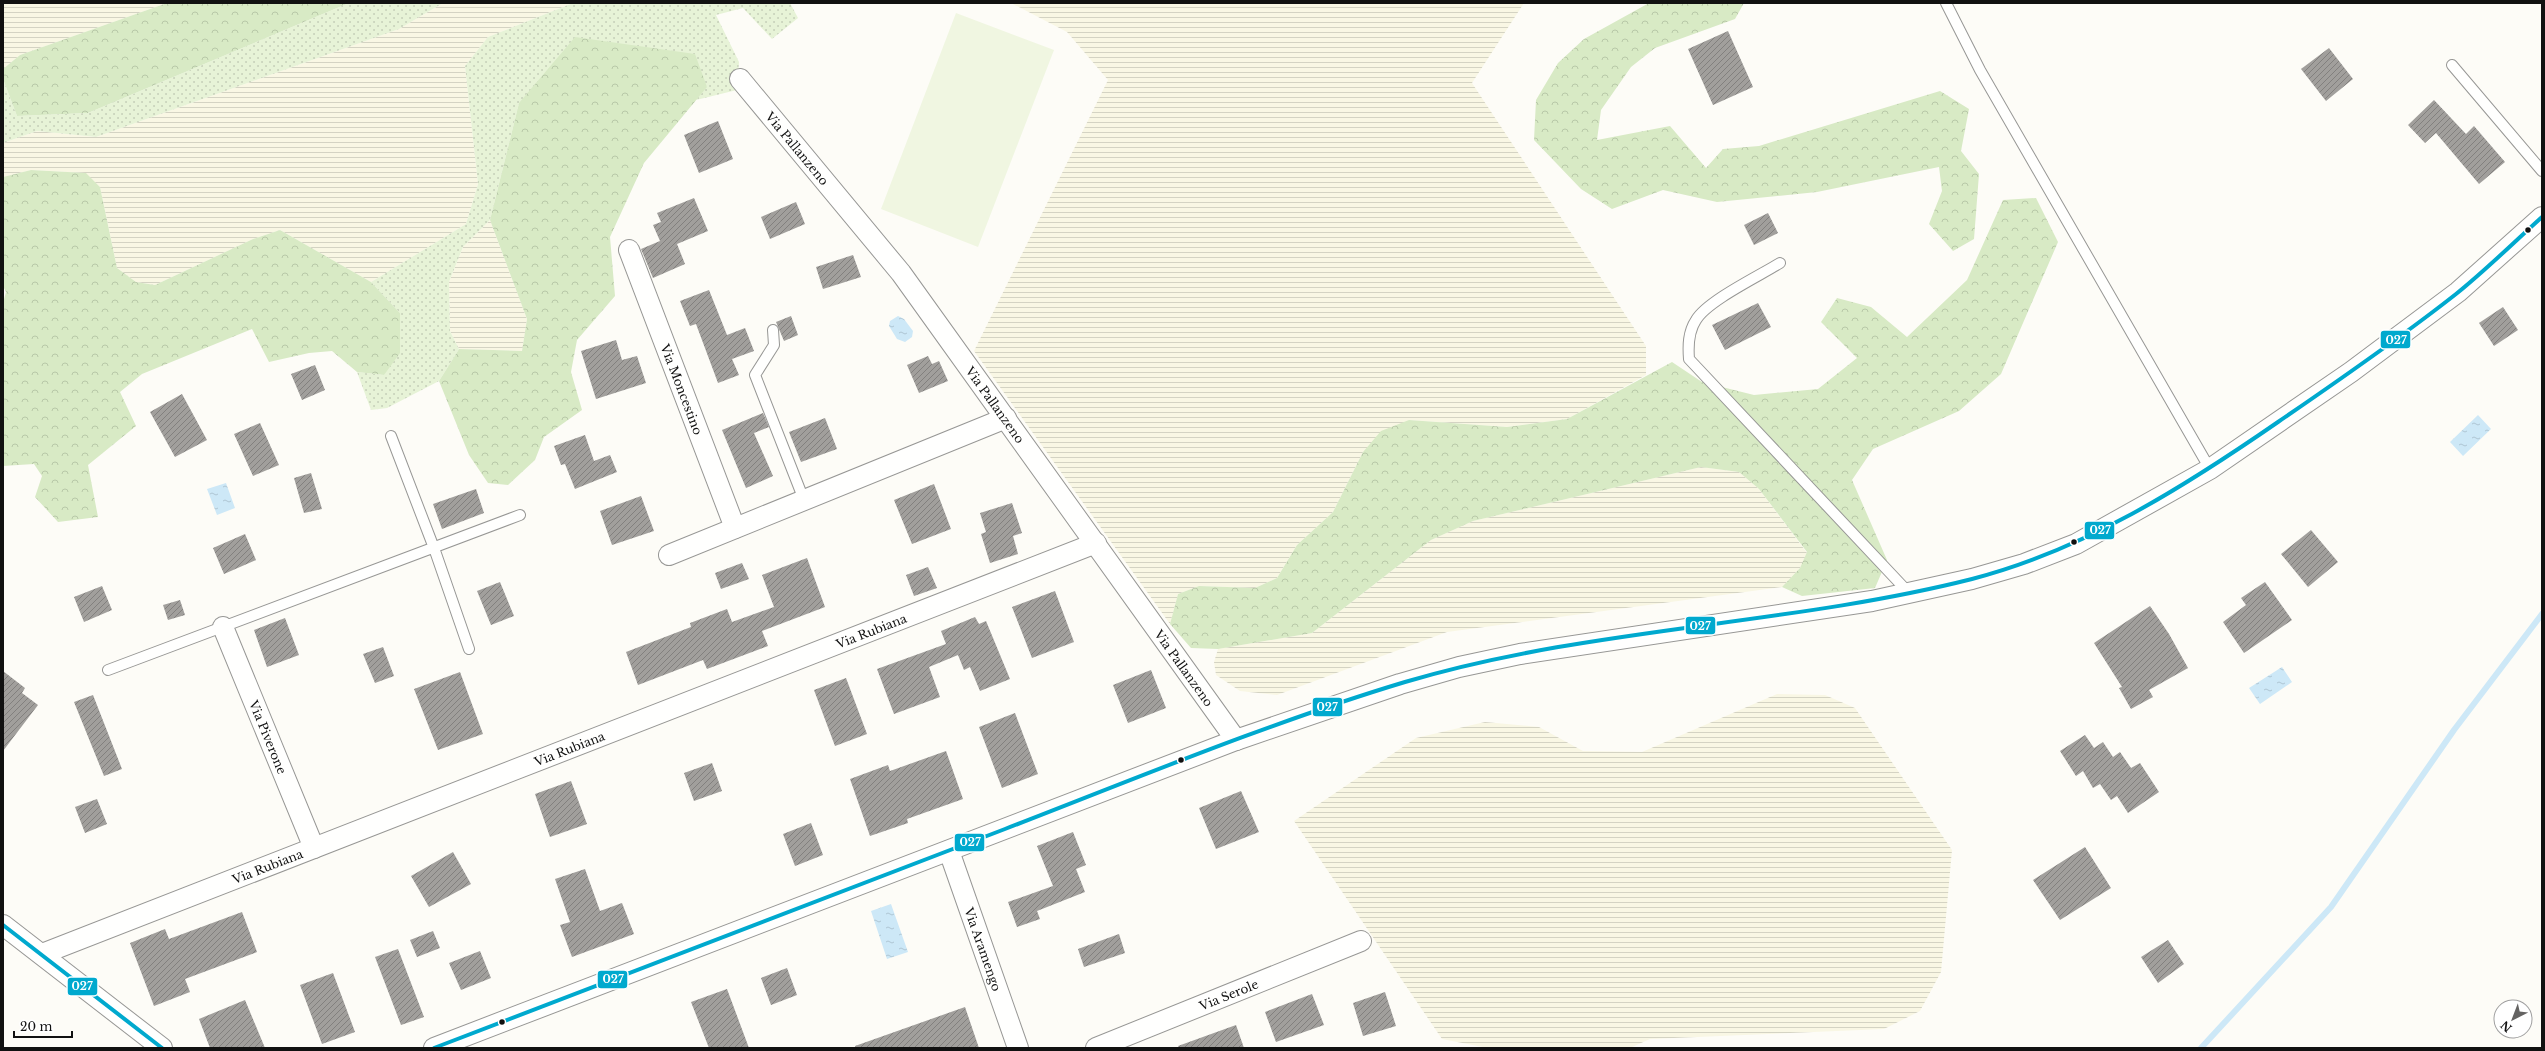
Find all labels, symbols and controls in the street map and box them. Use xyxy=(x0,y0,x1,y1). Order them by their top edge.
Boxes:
street label: Via Pallanzeno xyxy=(762,108,832,188)
unlabelled marker xyxy=(2523,225,2533,235)
line badge: 027 xyxy=(2380,330,2411,349)
text: 027 xyxy=(2385,333,2407,347)
street label: Via Moncestino xyxy=(658,341,706,437)
street label: Via Pallanzeno xyxy=(962,363,1028,446)
line badge: 027 xyxy=(2084,521,2115,540)
text: 027 xyxy=(2089,523,2111,537)
unlabelled marker xyxy=(2069,537,2079,547)
street label: Via Rubiana xyxy=(833,610,909,652)
line badge: 027 xyxy=(1685,616,1716,635)
text: 027 xyxy=(1689,619,1711,633)
street label: Via Pallanzeno xyxy=(1151,626,1217,709)
street label: Via Piverone xyxy=(246,697,290,776)
line badge: 027 xyxy=(1312,697,1343,717)
text: 027 xyxy=(1316,700,1338,714)
street label: Via Rubiana xyxy=(531,728,607,769)
unlabelled marker xyxy=(1176,755,1186,765)
line badge: 027 xyxy=(954,833,985,852)
text: 027 xyxy=(959,835,981,849)
street label: Via Rubiana xyxy=(229,845,305,887)
street label: Via Aramengo xyxy=(961,904,1005,993)
line badge: 027 xyxy=(597,970,628,989)
text: 027 xyxy=(602,972,624,986)
street label: Via Serole xyxy=(1196,976,1260,1013)
line badge: 027 xyxy=(67,977,98,996)
text: 027 xyxy=(71,979,93,993)
north arrow xyxy=(2493,999,2533,1039)
scale bar xyxy=(14,1013,72,1039)
unlabelled marker xyxy=(497,1017,507,1027)
text: N xyxy=(2497,1017,2515,1035)
text: 20 m xyxy=(20,1019,52,1034)

